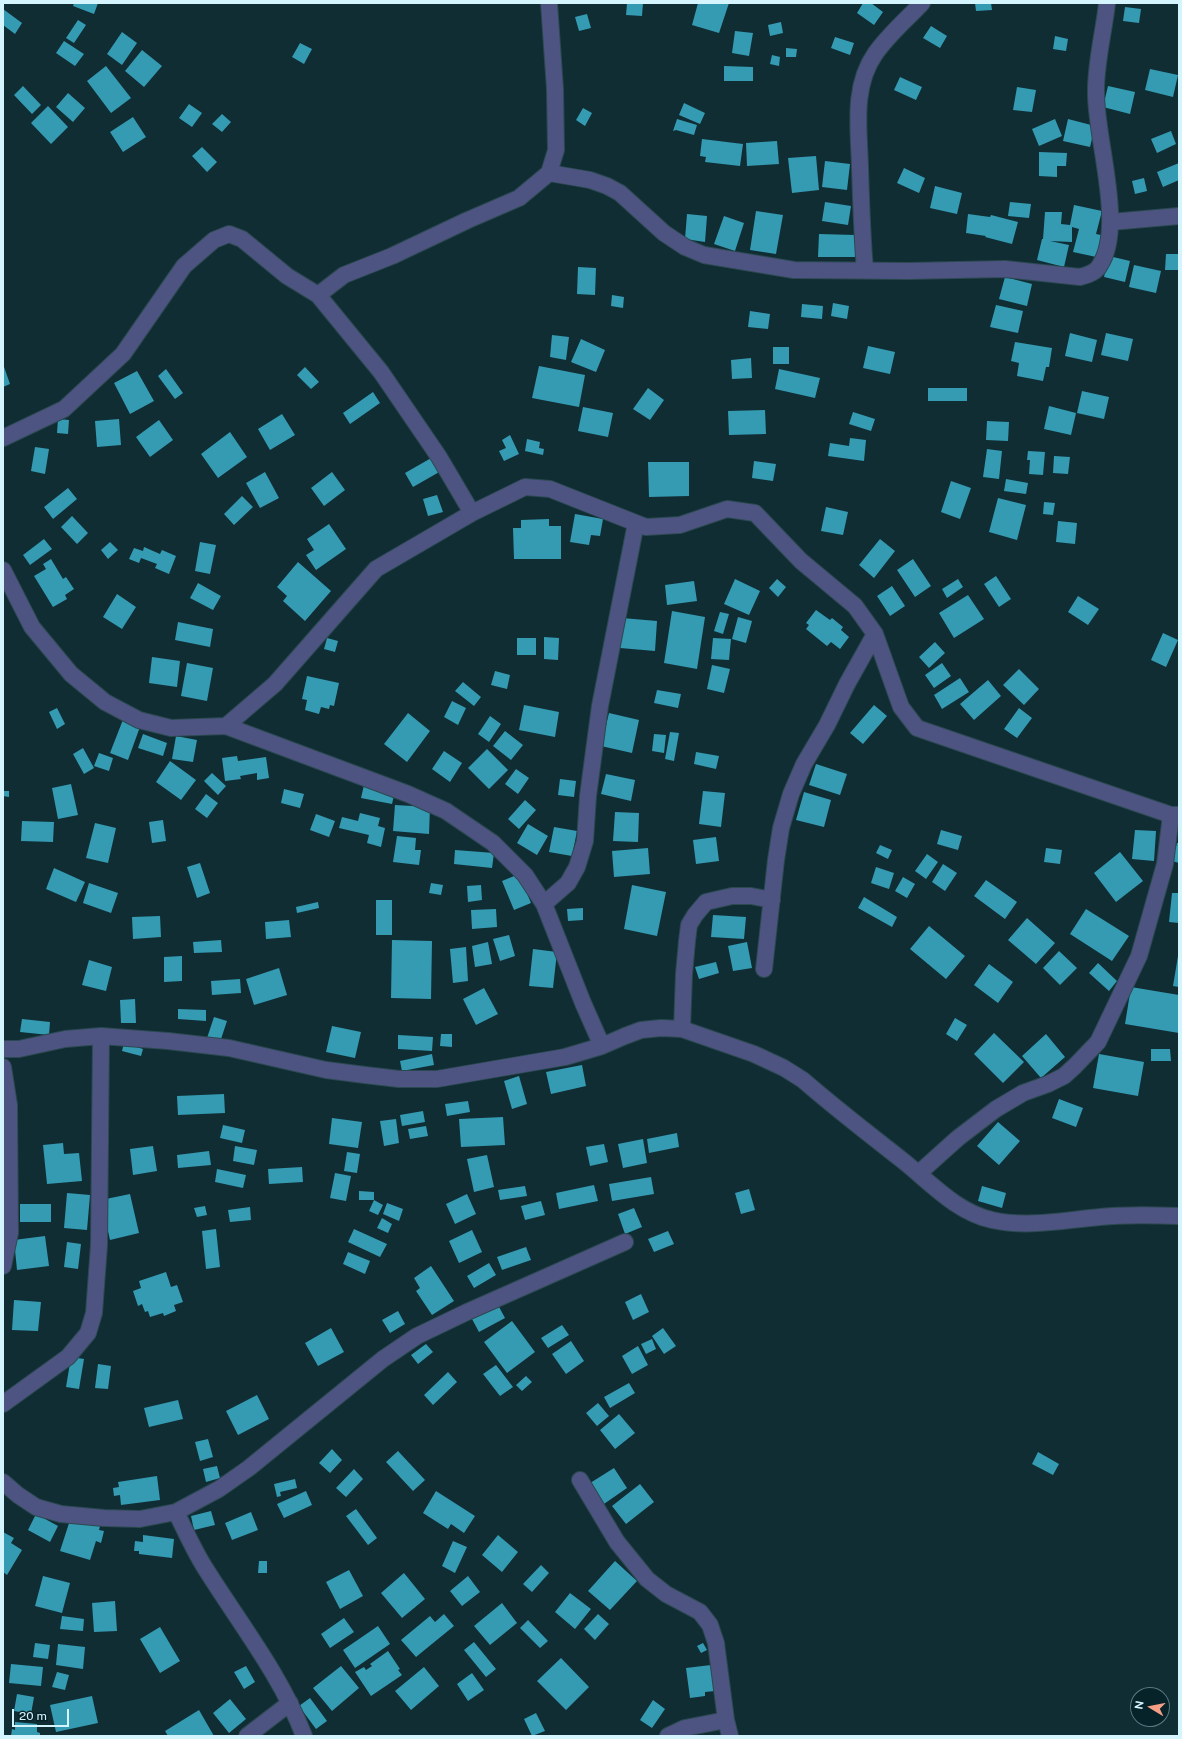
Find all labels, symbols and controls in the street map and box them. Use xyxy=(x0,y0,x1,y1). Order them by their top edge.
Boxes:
north arrow xyxy=(1130,1687,1170,1727)
text: N xyxy=(1133,1700,1146,1710)
scale bar xyxy=(14,1701,71,1727)
text: 20 m xyxy=(19,1709,47,1723)

